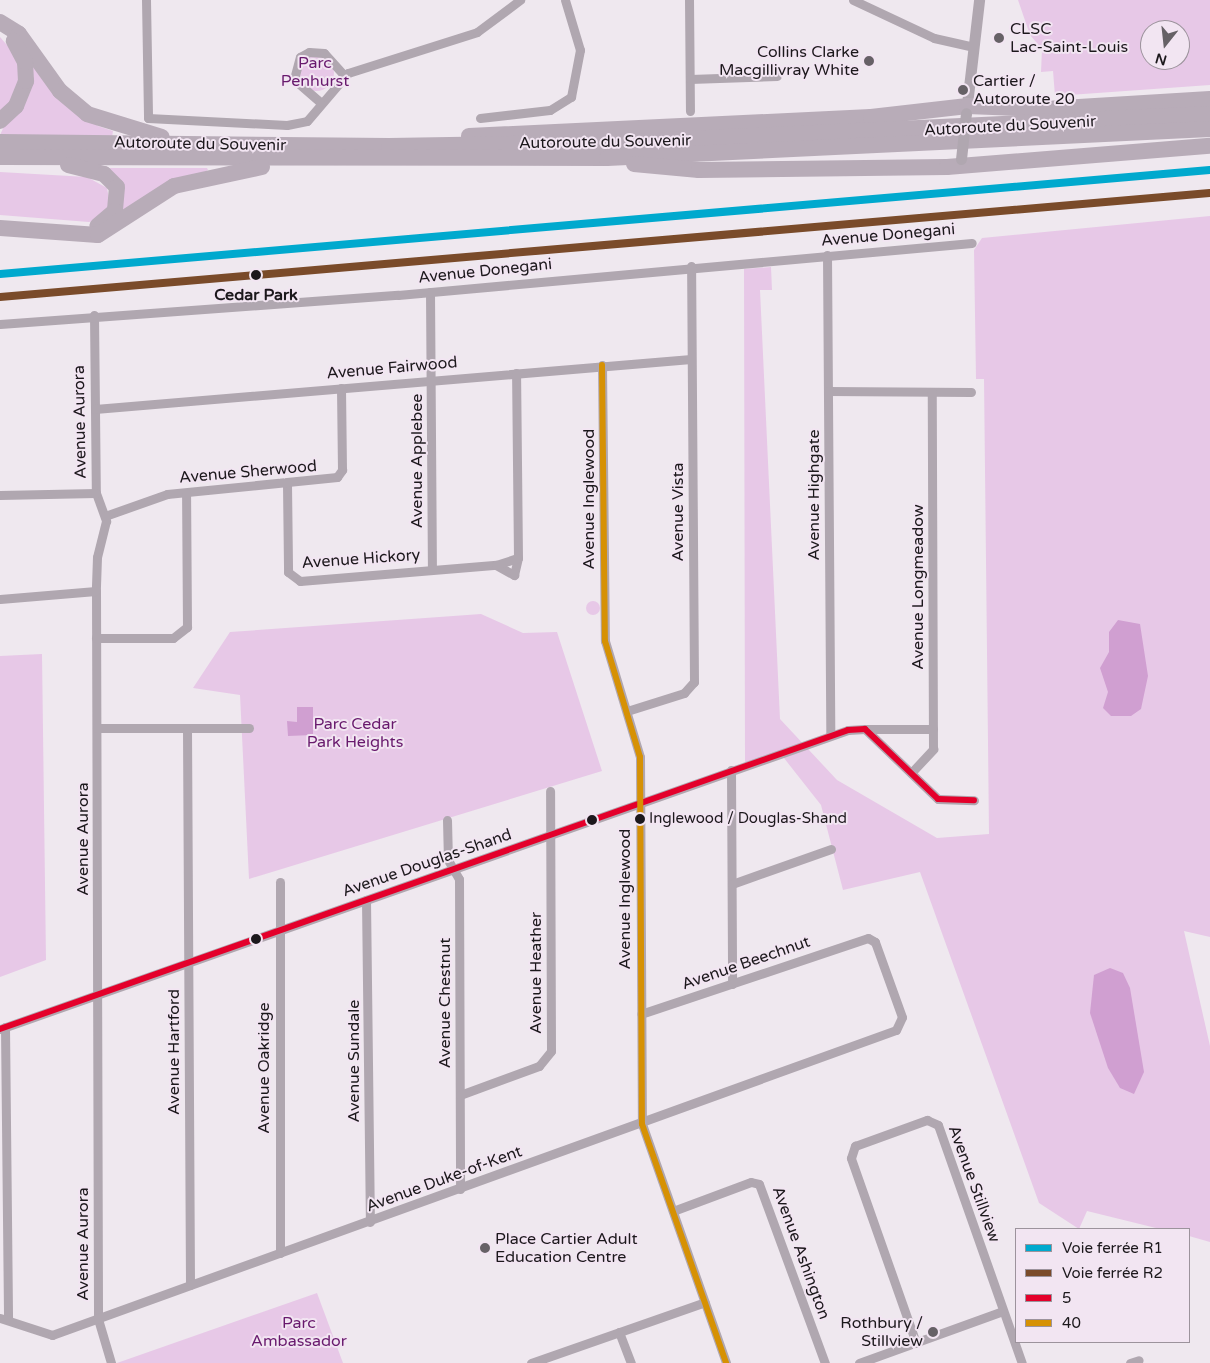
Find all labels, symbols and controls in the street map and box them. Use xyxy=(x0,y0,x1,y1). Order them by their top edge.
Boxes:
place label: CLSC Lac-Saint-Louis xyxy=(1010,19,1128,57)
north arrow xyxy=(1140,20,1190,70)
marker: CLSC Lac-Saint-Louis xyxy=(992,31,1006,45)
place label: Collins Clarke Macgillivray White xyxy=(719,42,859,80)
text: N xyxy=(1153,49,1169,69)
park label: Parc Penhurst xyxy=(281,53,349,91)
marker: Collins Clarke Macgillivray White xyxy=(863,55,875,67)
place label: Cartier / Autoroute 20 xyxy=(973,71,1075,109)
marker: Cartier / Autoroute 20 xyxy=(957,84,969,96)
street label: Autoroute du Souvenir xyxy=(923,112,1097,140)
street label: Autoroute du Souvenir xyxy=(519,131,691,153)
street label: Autoroute du Souvenir xyxy=(114,133,286,155)
street label: Avenue Donegani xyxy=(820,220,956,250)
street label: Avenue Donegani xyxy=(417,254,553,288)
marker: Cedar Park xyxy=(247,266,265,284)
place label: Cedar Park xyxy=(214,285,298,305)
street label: Avenue Fairwood xyxy=(326,353,458,383)
street label: Avenue Aurora xyxy=(69,365,91,479)
street label: Avenue Applebee xyxy=(407,394,427,528)
street label: Avenue Inglewood xyxy=(579,429,599,569)
street label: Avenue Highgate xyxy=(804,429,824,561)
street label: Avenue Sherwood xyxy=(178,456,318,488)
street label: Avenue Vista xyxy=(668,462,688,562)
street label: Avenue Longmeadow xyxy=(908,504,928,670)
street label: Avenue Hickory xyxy=(301,545,421,573)
park label: Parc Cedar Park Heights xyxy=(307,714,403,752)
street label: Avenue Aurora xyxy=(73,782,93,896)
place label: Inglewood / Douglas-Shand xyxy=(649,810,847,828)
marker: Inglewood / Douglas-Shand xyxy=(635,814,645,824)
unlabelled marker xyxy=(587,815,597,825)
street label: Avenue Douglas-Shand xyxy=(340,825,514,901)
street label: Avenue Inglewood xyxy=(615,829,635,969)
street label: Avenue Heather xyxy=(526,912,546,1034)
street label: Avenue Beechnut xyxy=(679,932,813,994)
unlabelled marker xyxy=(251,934,261,944)
street label: Avenue Chestnut xyxy=(435,938,455,1068)
street label: Avenue Hartford xyxy=(164,989,184,1115)
street label: Avenue Sundale xyxy=(344,1000,364,1122)
street label: Avenue Oakridge xyxy=(254,1002,274,1134)
street label: Avenue Stillview xyxy=(944,1123,1004,1245)
street label: Avenue Duke-of-Kent xyxy=(363,1142,525,1216)
street label: Avenue Ashington xyxy=(768,1184,834,1322)
street label: Avenue Aurora xyxy=(73,1187,93,1301)
legend xyxy=(1015,1228,1190,1343)
place label: Place Cartier Adult Education Centre xyxy=(495,1229,638,1267)
text: Voie ferrée R1 xyxy=(1062,1239,1163,1257)
marker: Place Cartier Adult Education Centre xyxy=(479,1242,491,1254)
text: Voie ferrée R2 xyxy=(1062,1264,1163,1282)
text: 5 xyxy=(1062,1289,1071,1307)
park label: Parc Ambassador xyxy=(251,1313,347,1351)
place label: Rothbury / Stillview xyxy=(840,1313,923,1351)
text: 40 xyxy=(1062,1314,1081,1332)
marker: Rothbury / Stillview xyxy=(927,1326,939,1338)

